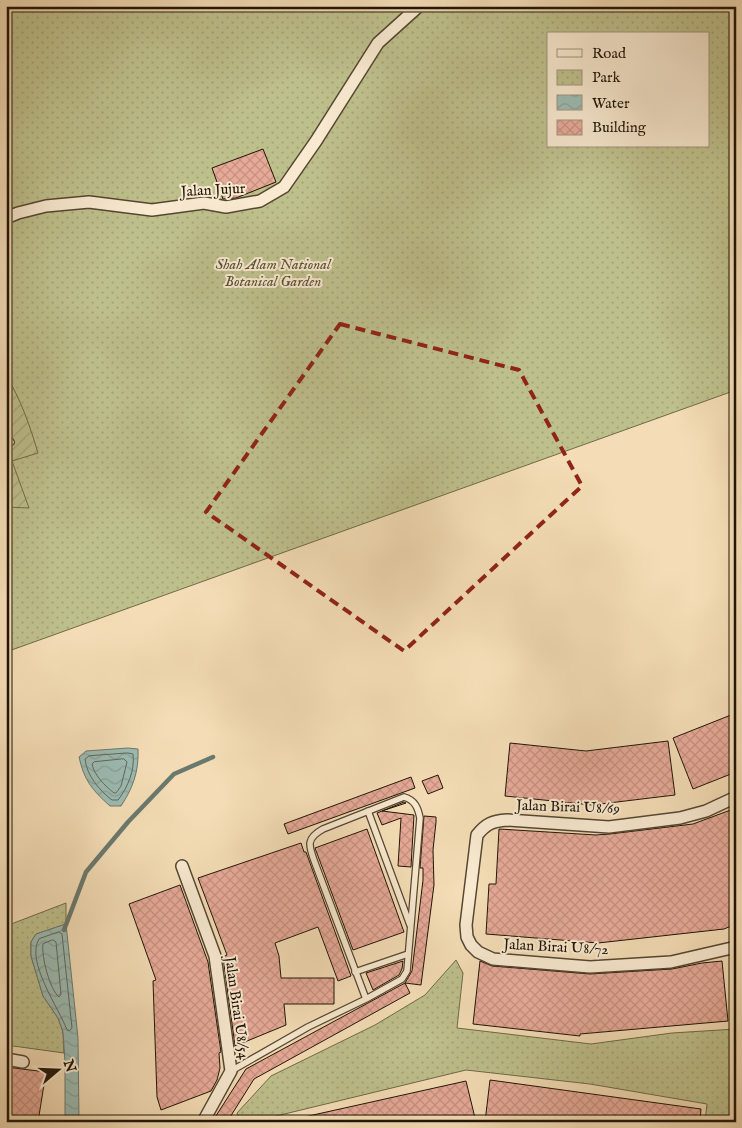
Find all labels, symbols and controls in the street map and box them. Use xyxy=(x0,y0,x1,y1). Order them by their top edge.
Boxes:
legend xyxy=(547,32,710,148)
text: Road xyxy=(592,44,627,63)
text: Park xyxy=(592,68,622,87)
text: Water xyxy=(592,94,630,113)
text: Building xyxy=(592,118,647,137)
street label: Jalan Jujur xyxy=(178,179,246,201)
park label: Shah Alam National Botanical Garden xyxy=(215,255,332,291)
street label: Jalan Birai U8/69 xyxy=(514,796,620,818)
street label: Jalan Birai U8/72 xyxy=(501,935,609,959)
street label: Jalan Birai U8/54 xyxy=(220,953,254,1061)
north arrow xyxy=(32,1046,82,1096)
text: N xyxy=(59,1056,80,1075)

